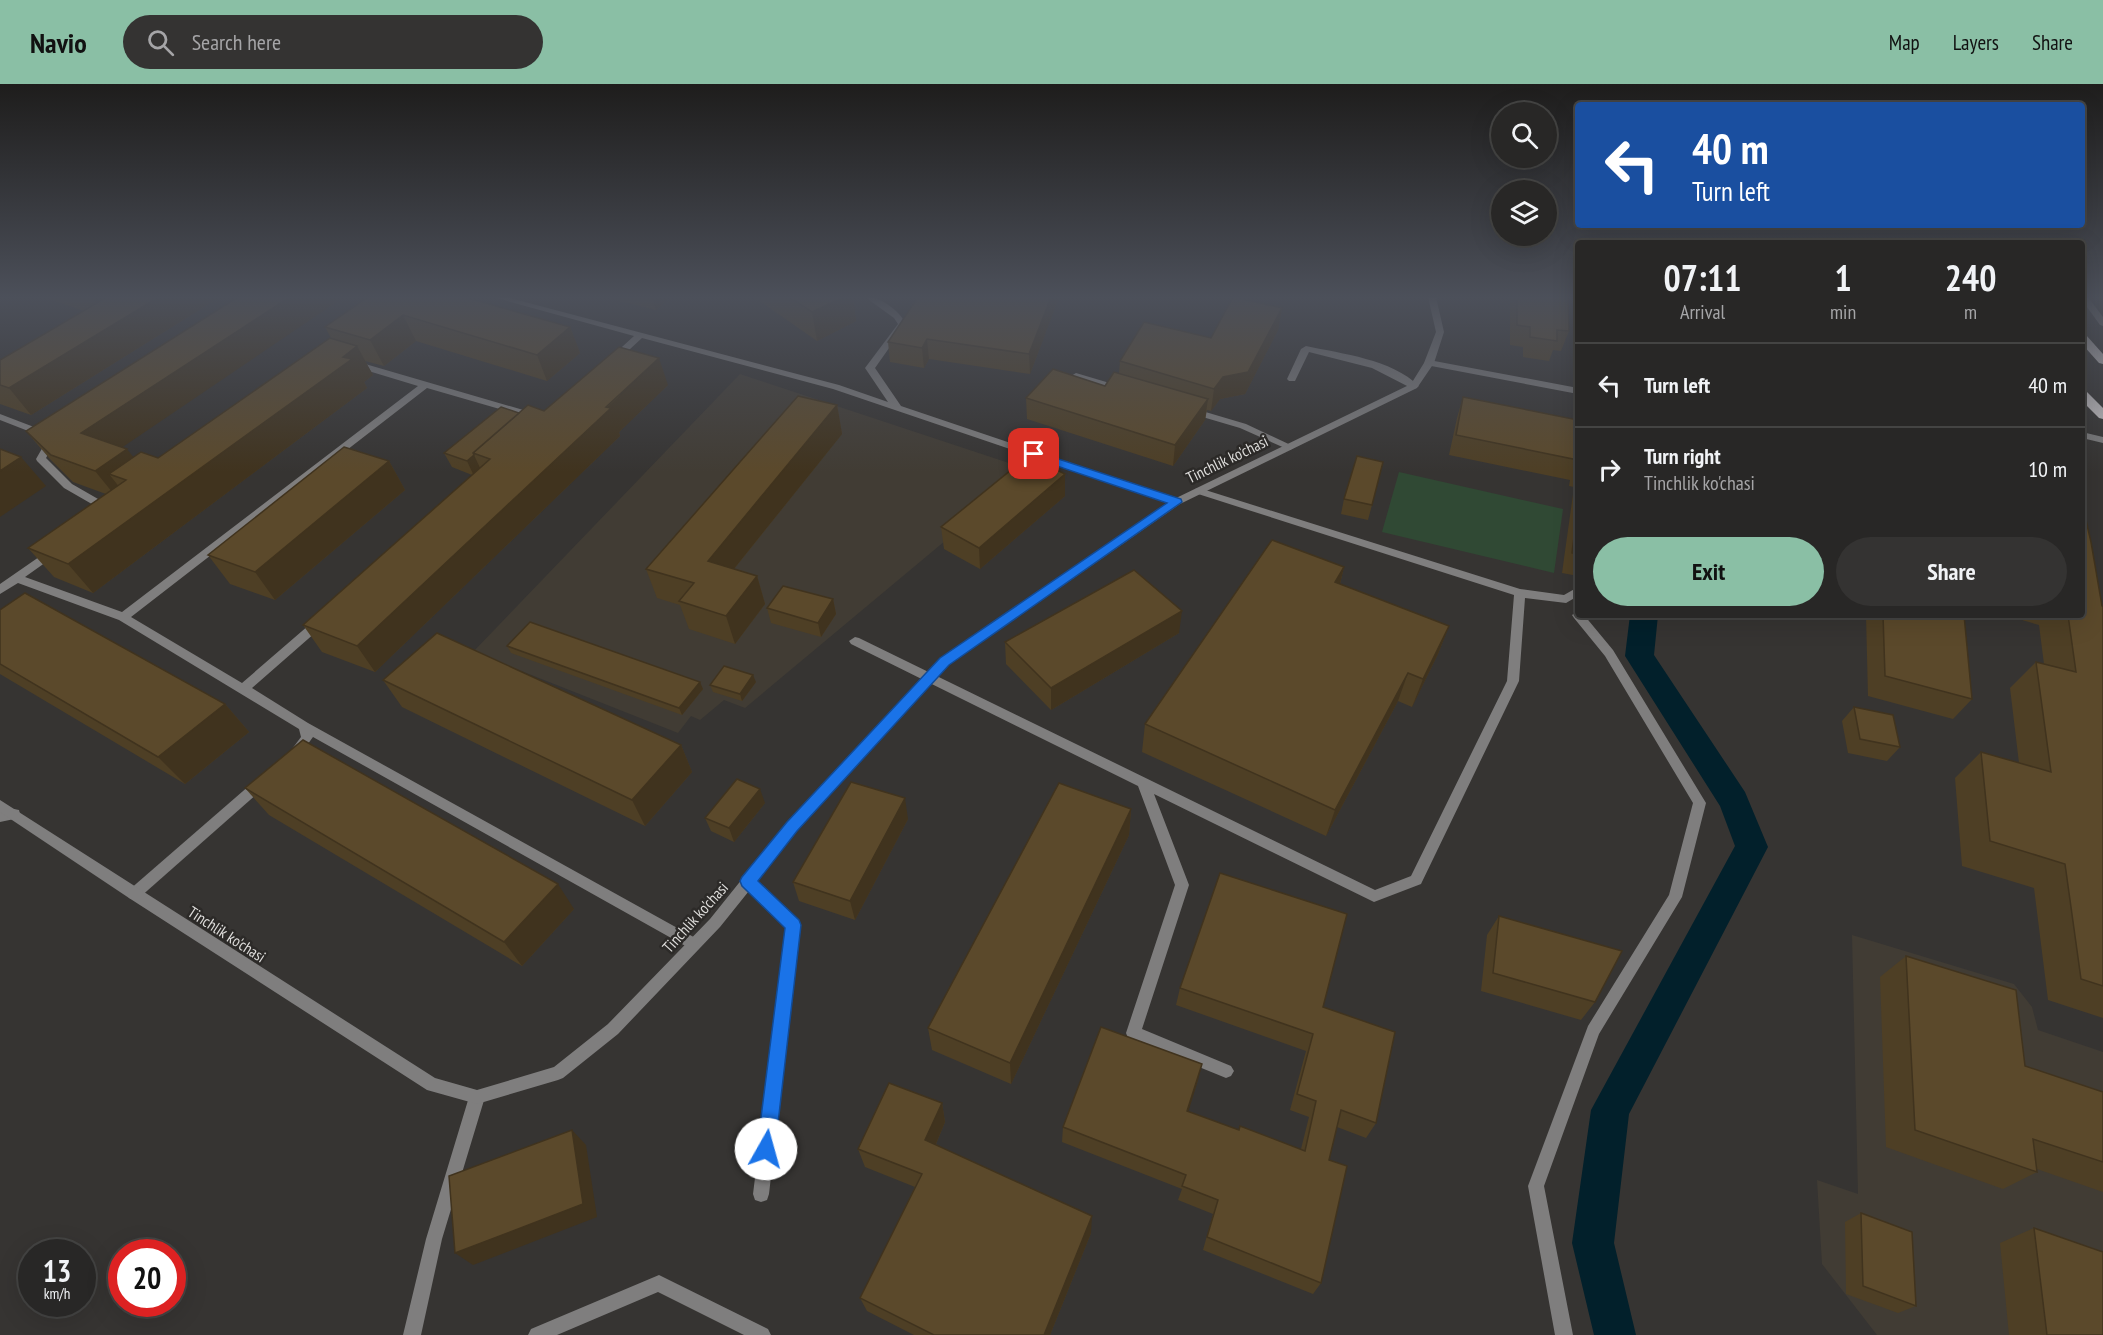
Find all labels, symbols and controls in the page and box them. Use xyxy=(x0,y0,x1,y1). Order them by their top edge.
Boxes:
search box xyxy=(123,15,543,69)
text: Navio xyxy=(30,24,87,61)
icon: search xyxy=(144,26,177,59)
text: Search here xyxy=(192,28,281,56)
text: Map xyxy=(1889,29,1920,56)
text: Layers xyxy=(1953,29,1999,56)
text: Share xyxy=(2032,29,2073,56)
map controls xyxy=(1491,102,1557,246)
button: search xyxy=(1491,102,1557,168)
text: 40 m xyxy=(1692,121,1769,176)
icon: left xyxy=(1593,126,1671,204)
text: Turn left xyxy=(1692,174,1770,208)
button: layers xyxy=(1491,180,1557,246)
text: 07:11 xyxy=(1664,254,1741,301)
text: 1 xyxy=(1834,254,1852,301)
text: 240 xyxy=(1945,254,1996,301)
text: Arrival xyxy=(1680,299,1725,325)
text: min xyxy=(1830,299,1856,325)
text: m xyxy=(1964,299,1977,325)
icon: left xyxy=(1593,369,1626,402)
text: Turn left xyxy=(1644,371,1710,399)
text: 40 m xyxy=(2028,371,2067,399)
pin xyxy=(1008,428,1059,479)
street label: Tinchlik ko'chasi xyxy=(1183,431,1271,487)
icon: arrive xyxy=(1017,437,1050,470)
text: Turn right xyxy=(1644,442,1721,470)
icon: right xyxy=(1593,453,1626,486)
text: 10 m xyxy=(2028,455,2067,483)
text: Tinchlik ko'chasi xyxy=(1644,470,1755,496)
button: Exit xyxy=(1593,537,1824,606)
button: Share xyxy=(1836,537,2067,606)
street label: Tinchlik ko'chasi xyxy=(658,877,732,957)
street label: Tinchlik ko'chasi xyxy=(184,901,270,967)
position arrow xyxy=(734,1117,798,1181)
speed limit sign: 20 xyxy=(108,1239,186,1317)
text: 13 xyxy=(43,1251,71,1290)
text: km/h xyxy=(44,1284,70,1303)

